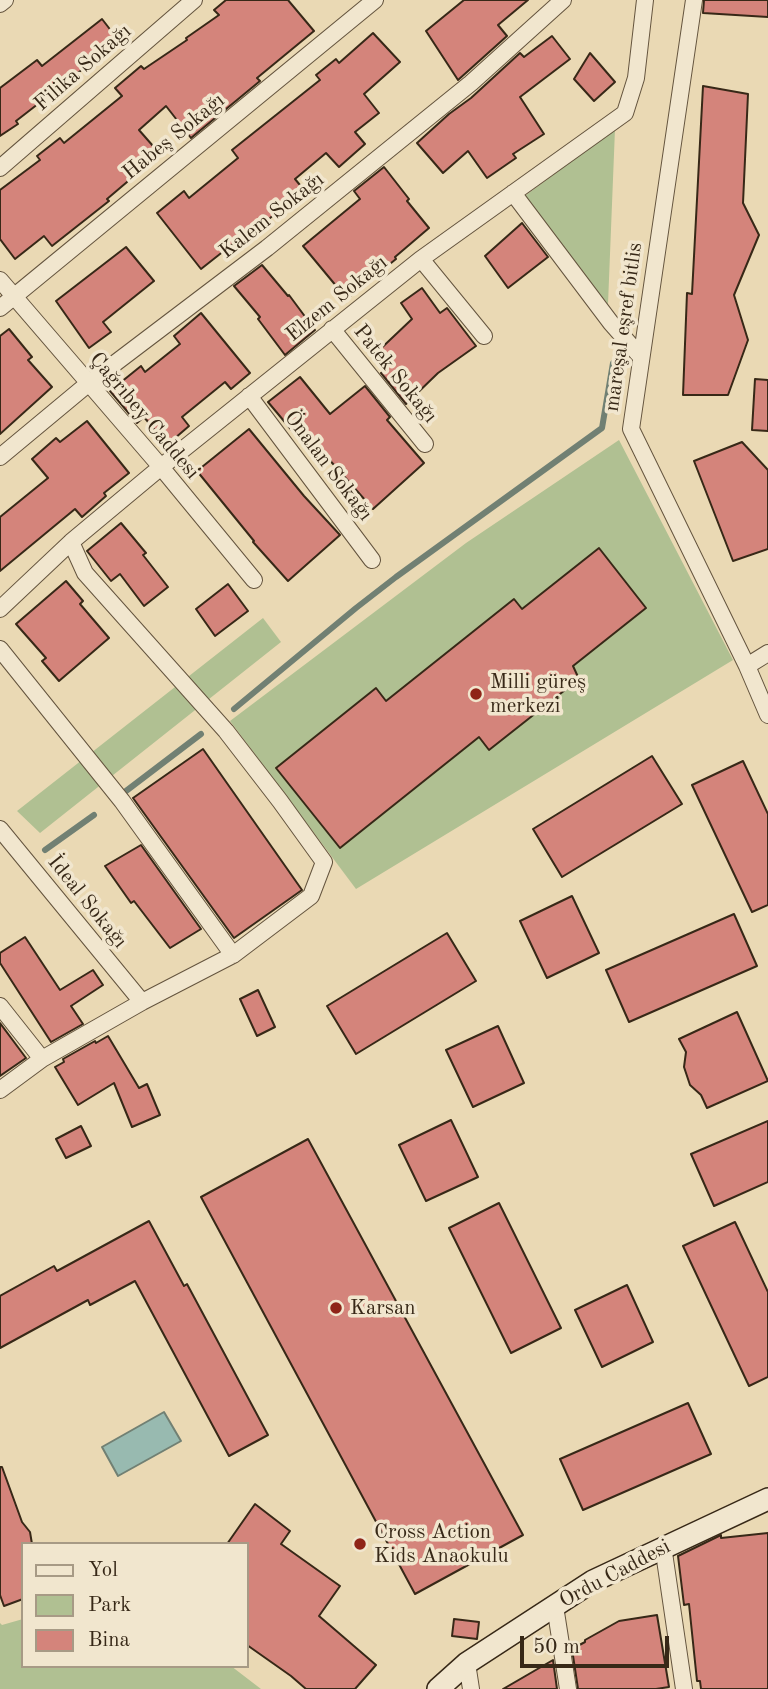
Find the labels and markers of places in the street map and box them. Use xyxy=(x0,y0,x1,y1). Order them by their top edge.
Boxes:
place label: Milli güreş merkezi xyxy=(490,669,586,719)
marker: Milli güreş merkezi xyxy=(468,686,484,702)
place label: Karsan xyxy=(350,1295,416,1321)
marker: Karsan xyxy=(328,1300,344,1316)
place label: Cross Action Kids Anaokulu xyxy=(374,1519,509,1569)
marker: Cross Action Kids Anaokulu xyxy=(352,1536,368,1552)

